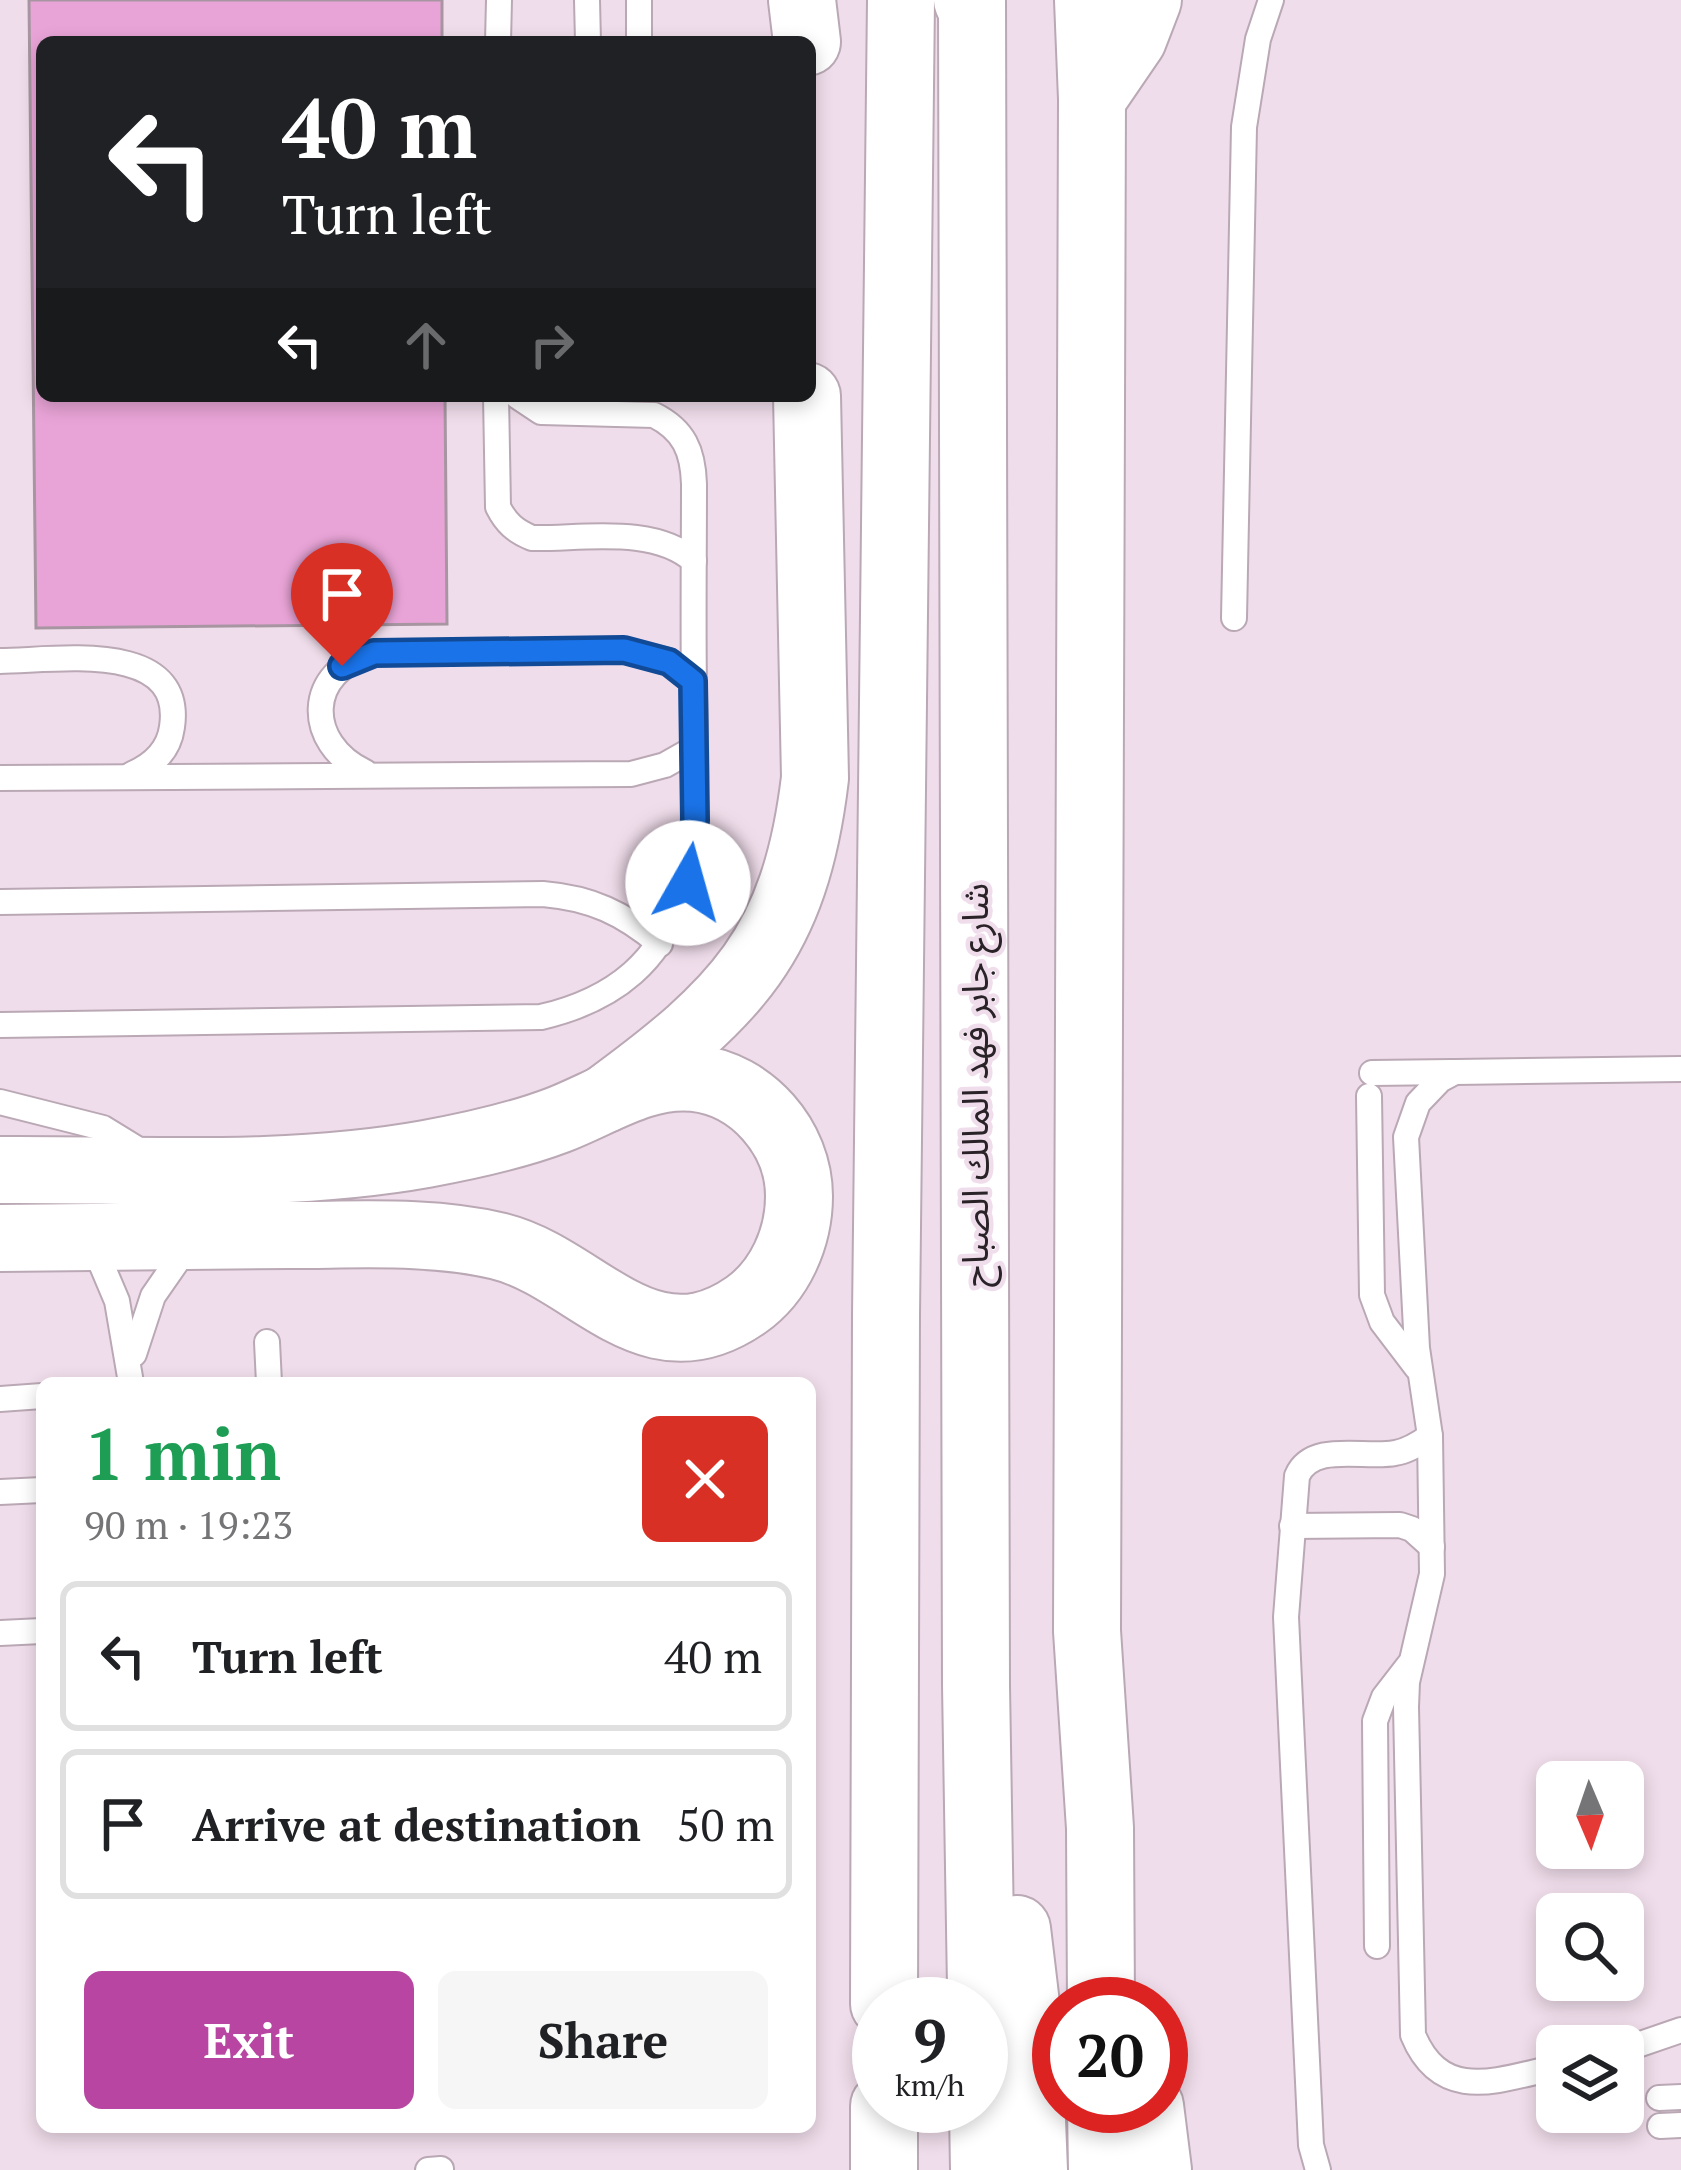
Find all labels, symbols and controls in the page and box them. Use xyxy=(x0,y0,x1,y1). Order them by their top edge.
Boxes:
text: 40 m xyxy=(282,71,477,182)
icon: left xyxy=(84,84,240,240)
text: Turn left xyxy=(282,178,492,249)
icon: left xyxy=(267,312,333,378)
icon: ahead xyxy=(393,312,459,378)
icon: right xyxy=(519,312,585,378)
pin xyxy=(291,543,393,666)
icon: arrive xyxy=(309,561,375,627)
position arrow xyxy=(625,820,751,946)
street label: شارع جابر فهد المالك الصباح xyxy=(951,883,1002,1287)
text: 1 min xyxy=(84,1405,281,1501)
button: close xyxy=(642,1416,768,1542)
text: 90 m · 19:23 xyxy=(84,1498,293,1550)
icon: left xyxy=(90,1623,156,1689)
text: Turn left xyxy=(192,1626,383,1686)
text: 40 m xyxy=(664,1626,762,1686)
north arrow xyxy=(1536,1761,1644,1869)
map controls xyxy=(1536,1761,1644,2133)
icon: arrive xyxy=(90,1791,156,1857)
text: Arrive at destination xyxy=(192,1794,641,1854)
text: 50 m xyxy=(677,1794,774,1854)
button: search xyxy=(1536,1893,1644,2001)
button: Exit xyxy=(84,1971,414,2109)
button: Share xyxy=(438,1971,768,2109)
speed limit sign: 20 xyxy=(1032,1977,1188,2133)
text: 9 xyxy=(913,2000,947,2079)
button: layers xyxy=(1536,2025,1644,2133)
text: km/h xyxy=(895,2065,965,2105)

